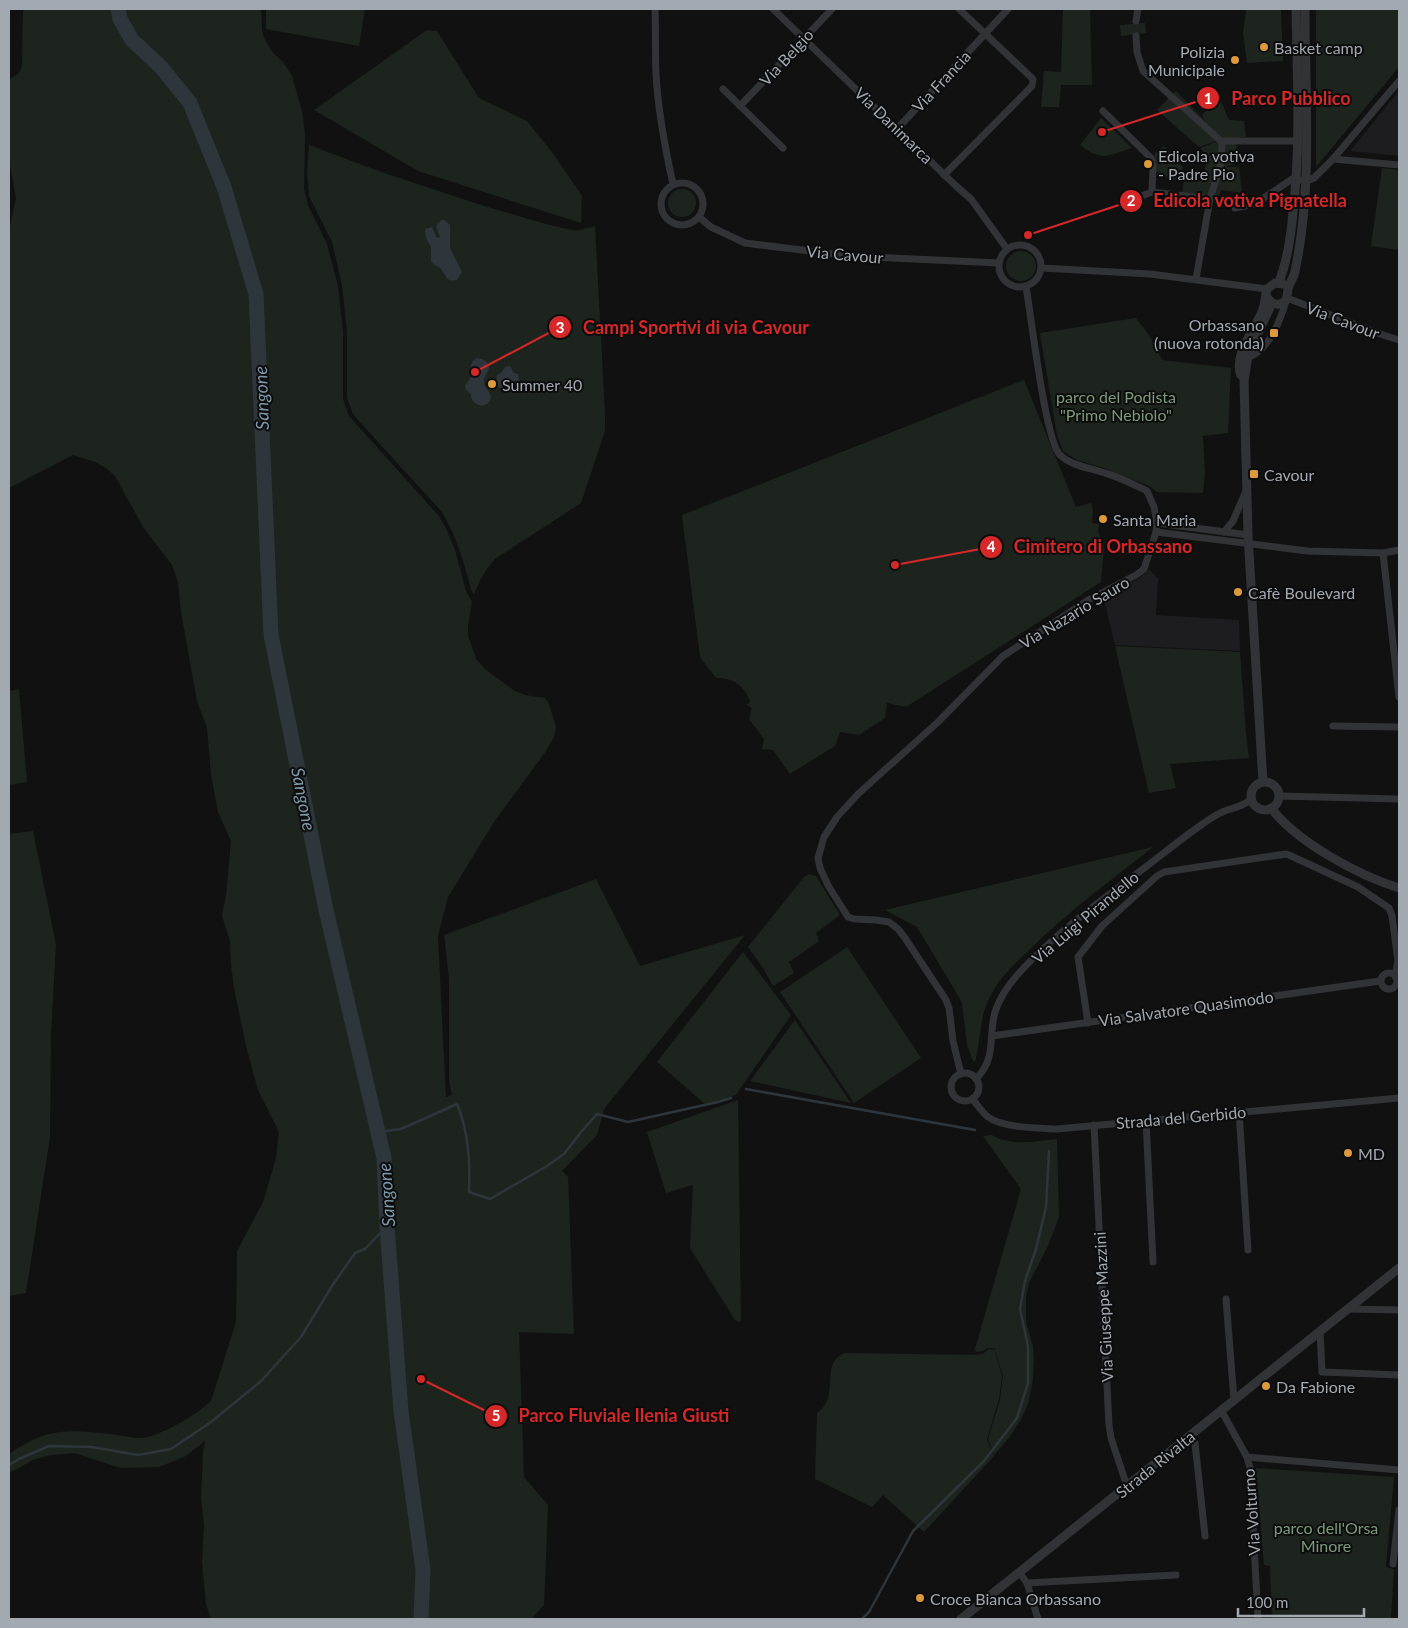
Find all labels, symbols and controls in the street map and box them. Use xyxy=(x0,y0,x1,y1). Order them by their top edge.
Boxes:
street label: Via Belgio xyxy=(755,25,817,89)
place label: Basket camp xyxy=(1274,38,1363,57)
marker: Basket camp xyxy=(1258,41,1270,53)
place label: Polizia Municipale xyxy=(1148,42,1225,79)
street label: Via Francia xyxy=(908,46,974,116)
marker: Polizia Municipale xyxy=(1229,54,1241,66)
callout: Parco Pubblico xyxy=(1196,82,1360,115)
street label: Via Danimarca xyxy=(851,83,937,167)
text: Parco Pubblico xyxy=(1231,87,1351,109)
text: 1 xyxy=(1204,89,1212,107)
place label: Edicola votiva - Padre Pio xyxy=(1158,146,1255,183)
marker: Edicola votiva - Padre Pio xyxy=(1142,158,1154,170)
callout: Edicola votiva Pignatella xyxy=(1118,184,1357,217)
text: Edicola votiva Pignatella xyxy=(1153,189,1347,211)
text: 2 xyxy=(1127,191,1136,209)
street label: Via Cavour xyxy=(806,241,884,267)
street label: Via Cavour xyxy=(1304,297,1383,343)
callout: Campi Sportivi di via Cavour xyxy=(548,311,819,344)
place label: Orbassano (nuova rotonda) xyxy=(1154,315,1264,352)
text: Campi Sportivi di via Cavour xyxy=(583,316,809,338)
text: 3 xyxy=(556,318,564,336)
marker: Orbassano (nuova rotonda) xyxy=(1268,327,1280,339)
water label: Sangone xyxy=(249,366,273,430)
place label: Summer 40 xyxy=(502,375,582,394)
marker: Summer 40 xyxy=(486,378,498,390)
park label: parco del Podista "Primo Nebiolo" xyxy=(1056,387,1176,424)
place label: Cavour xyxy=(1264,465,1314,484)
marker: Cavour xyxy=(1248,468,1260,480)
place label: Santa Maria xyxy=(1113,510,1196,529)
marker: Santa Maria xyxy=(1097,513,1109,525)
callout: Cimitero di Orbassano xyxy=(979,530,1202,563)
text: Cimitero di Orbassano xyxy=(1014,535,1192,557)
text: 4 xyxy=(987,537,996,555)
street label: Via Nazario Sauro xyxy=(1016,572,1132,652)
place label: Cafè Boulevard xyxy=(1248,583,1355,602)
marker: Cafè Boulevard xyxy=(1232,586,1244,598)
water label: Sangone xyxy=(287,766,321,832)
street label: Via Luigi Pirandello xyxy=(1028,867,1142,967)
street label: Via Salvatore Quasimodo xyxy=(1097,986,1275,1030)
street label: Strada del Gerbido xyxy=(1115,1102,1247,1132)
place label: MD xyxy=(1358,1144,1385,1163)
marker: MD xyxy=(1342,1147,1354,1159)
water label: Sangone xyxy=(373,1162,399,1228)
street label: Via Giuseppe Mazzini xyxy=(1090,1231,1116,1383)
place label: Da Fabione xyxy=(1276,1377,1355,1396)
marker: Da Fabione xyxy=(1260,1380,1272,1392)
callout: Parco Fluviale Ilenia Giusti xyxy=(483,1399,739,1432)
text: Parco Fluviale Ilenia Giusti xyxy=(519,1404,729,1426)
text: 5 xyxy=(492,1406,500,1424)
street label: Strada Rivalta xyxy=(1112,1426,1198,1502)
street label: Via Volturno xyxy=(1238,1468,1264,1556)
park label: parco dell'Orsa Minore xyxy=(1274,1518,1378,1555)
scale bar xyxy=(1238,1586,1364,1618)
place label: Croce Bianca Orbassano xyxy=(930,1589,1101,1608)
marker: Croce Bianca Orbassano xyxy=(914,1592,926,1604)
text: 100 m xyxy=(1246,1593,1288,1611)

